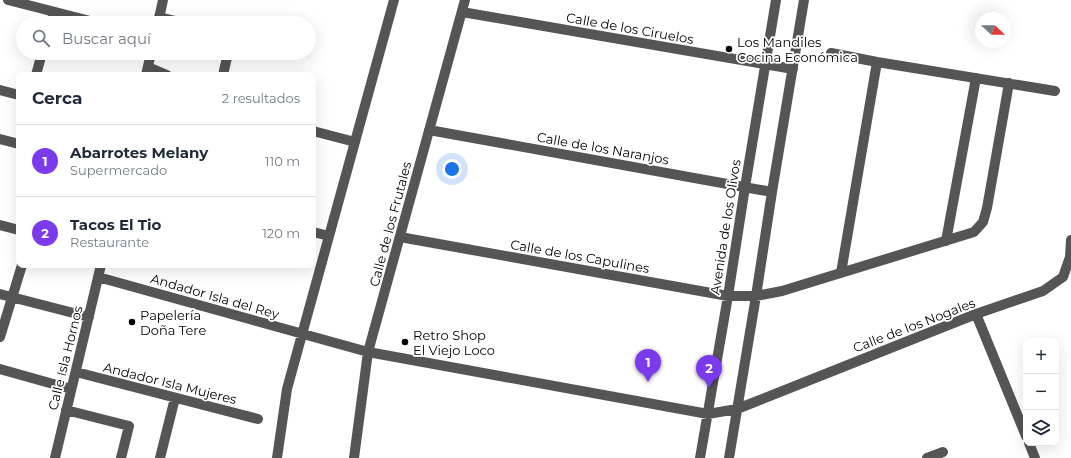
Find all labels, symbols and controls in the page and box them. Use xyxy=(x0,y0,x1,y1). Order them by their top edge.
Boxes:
street label: Calle de los Ciruelos xyxy=(565,9,695,47)
north arrow xyxy=(975,12,1011,48)
search box xyxy=(16,16,316,60)
icon: search xyxy=(30,27,52,49)
text: Buscar aquí xyxy=(62,29,151,48)
place label: Los Mandiles Cocina Económica xyxy=(737,34,858,65)
marker: Los Mandiles Cocina Económica xyxy=(724,44,734,54)
text: Cerca xyxy=(32,88,82,108)
text: 2 resultados xyxy=(222,90,300,106)
street label: Calle de los Naranjos xyxy=(536,128,670,168)
text: Abarrotes Melany xyxy=(70,143,208,162)
text: 1 xyxy=(42,153,48,169)
text: 110 m xyxy=(265,153,300,169)
street label: Avenida de los Olivos xyxy=(706,158,744,296)
your location xyxy=(442,159,462,179)
street label: Calle de los Frutales xyxy=(366,160,414,288)
text: Supermercado xyxy=(70,162,167,178)
text: Tacos El Tio xyxy=(70,215,161,234)
text: 2 xyxy=(41,225,49,241)
text: 120 m xyxy=(262,225,300,241)
text: Restaurante xyxy=(70,234,149,250)
street label: Calle de los Capulines xyxy=(509,236,651,276)
street label: Andador Isla del Rey xyxy=(149,270,282,322)
street label: Calle de los Nogales xyxy=(851,294,977,356)
street label: Calle Isla Hornos xyxy=(44,304,86,412)
place label: Papelería Doña Tere xyxy=(140,307,206,338)
marker: Papelería Doña Tere xyxy=(127,317,137,327)
place label: Retro Shop El Viejo Loco xyxy=(413,327,495,358)
marker: Retro Shop El Viejo Loco xyxy=(400,337,410,347)
map controls xyxy=(1023,338,1059,446)
button: + xyxy=(1023,338,1059,374)
pin: 1 xyxy=(635,349,661,382)
pin: 2 xyxy=(696,355,722,388)
street label: Andador Isla Mujeres xyxy=(102,359,238,407)
button: − xyxy=(1023,374,1059,410)
button: layers xyxy=(1023,410,1059,446)

